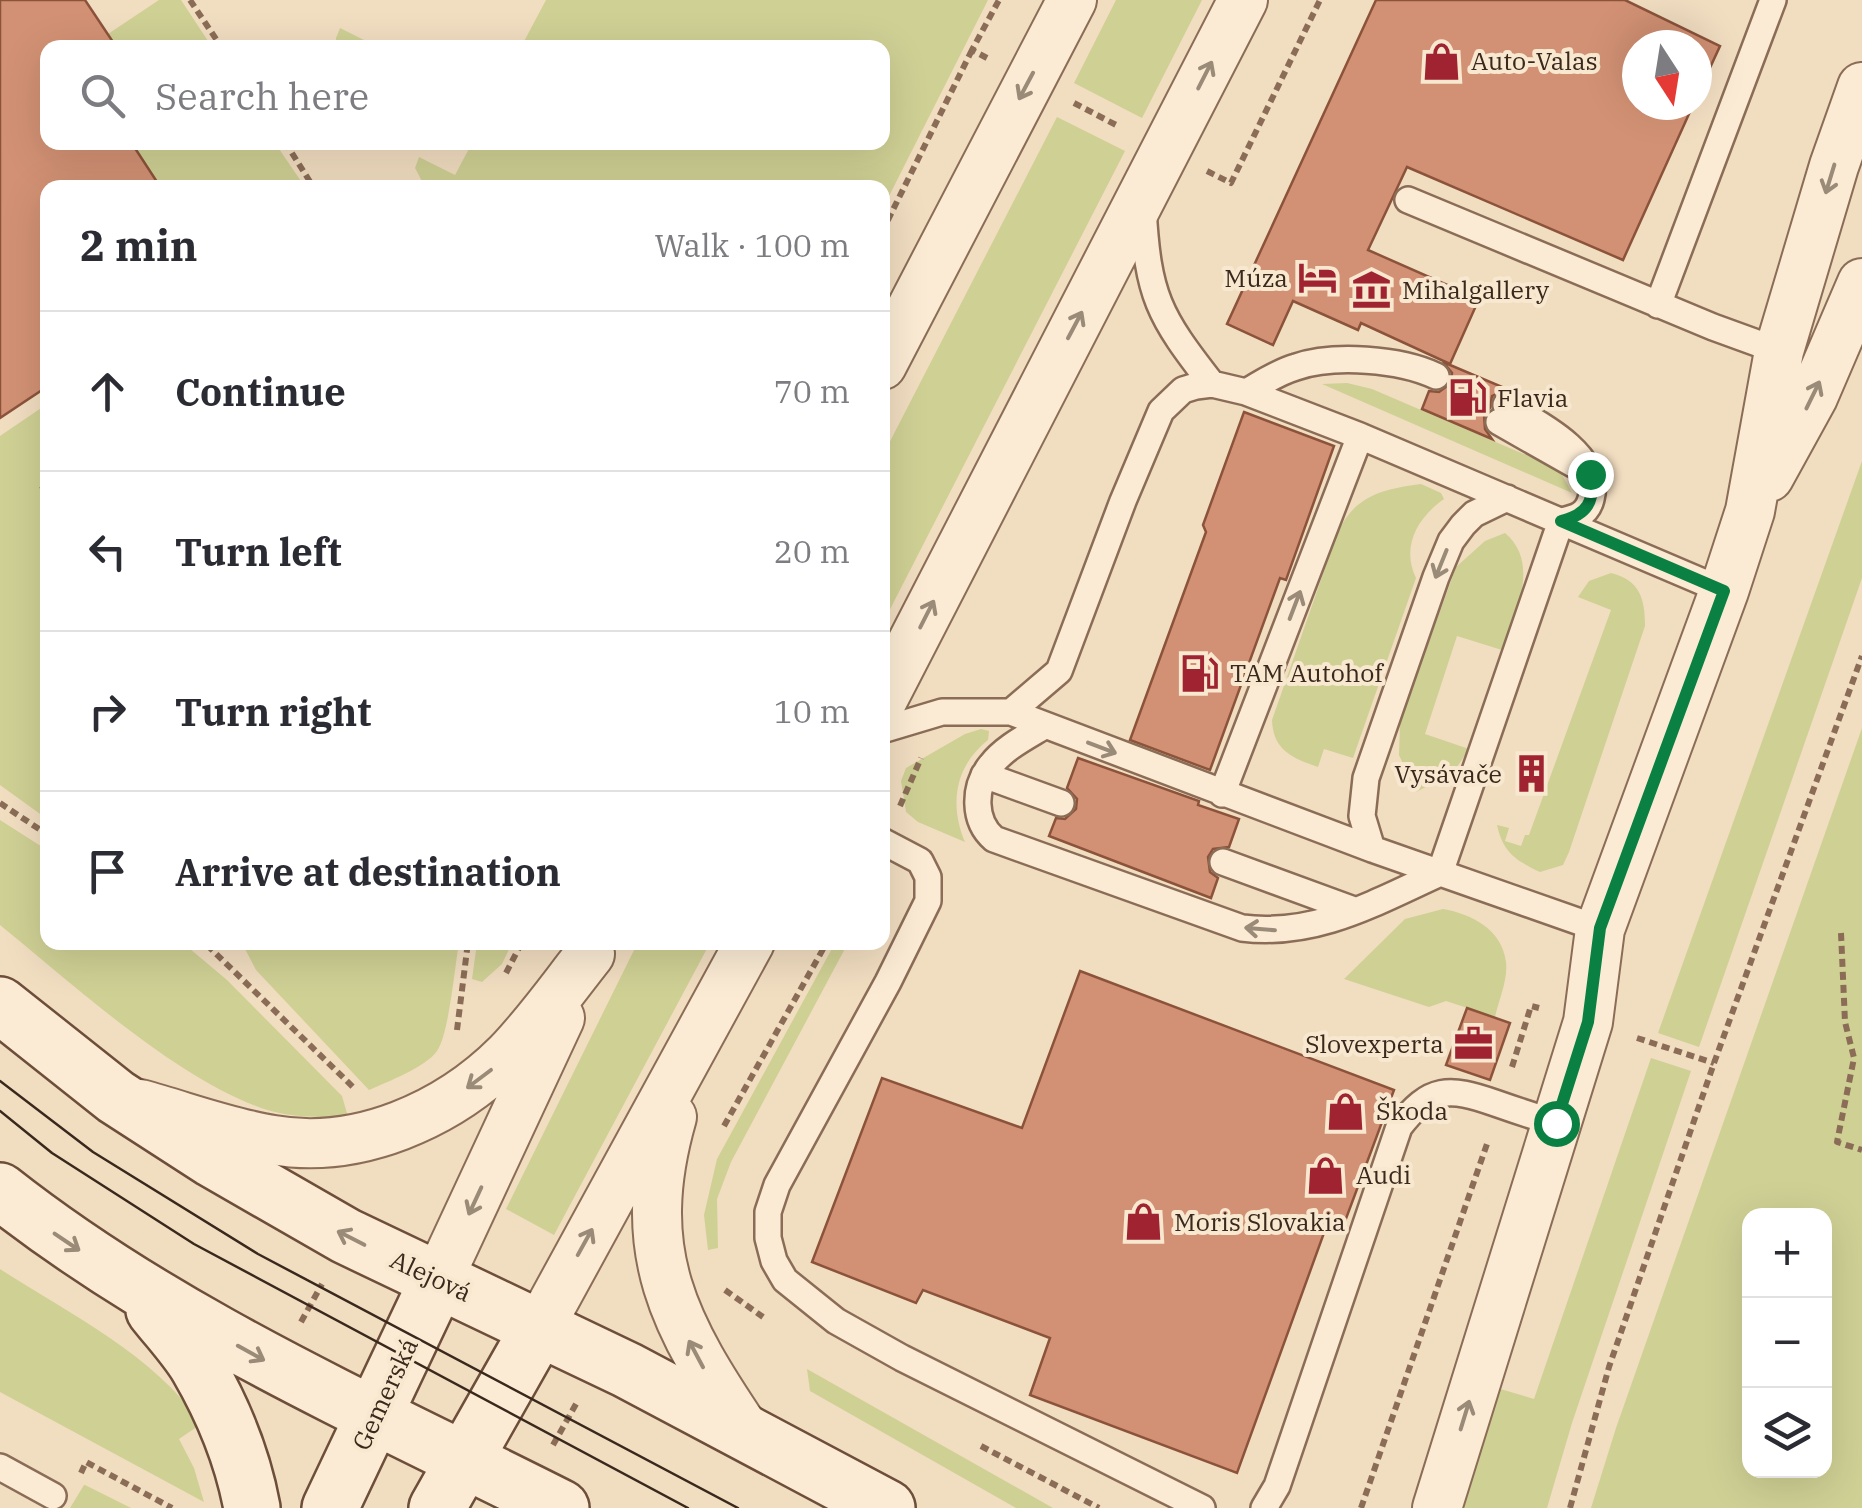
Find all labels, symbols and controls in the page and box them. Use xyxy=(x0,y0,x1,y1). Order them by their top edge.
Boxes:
north arrow xyxy=(1622,30,1712,120)
search box xyxy=(40,40,890,150)
shop icon: Auto-Valas xyxy=(1420,40,1462,82)
place label: Auto-Valas xyxy=(1471,44,1598,77)
one-way arrow xyxy=(1196,61,1215,91)
icon: search xyxy=(75,68,130,123)
one-way arrow xyxy=(1016,70,1035,100)
text: Search here xyxy=(155,71,369,120)
one-way arrow xyxy=(1820,163,1838,194)
text: 2 min xyxy=(80,218,198,273)
text: Walk · 100 m xyxy=(654,224,850,266)
hotel icon: Múza xyxy=(1297,257,1339,299)
place label: Múza xyxy=(1224,261,1288,294)
museum icon: Mihalgallery xyxy=(1351,269,1393,311)
place label: Mihalgallery xyxy=(1402,273,1550,306)
one-way arrow xyxy=(1066,310,1085,340)
icon: ahead xyxy=(80,364,135,419)
text: Continue xyxy=(175,367,346,416)
text: 70 m xyxy=(774,370,850,412)
fuel station icon: Flavia xyxy=(1446,377,1488,419)
one-way arrow xyxy=(1805,380,1824,410)
place label: Flavia xyxy=(1497,381,1568,414)
route end xyxy=(1568,452,1614,498)
icon: left xyxy=(80,524,135,579)
text: Turn left xyxy=(175,527,342,576)
text: 20 m xyxy=(774,530,850,572)
one-way arrow xyxy=(1431,549,1449,579)
one-way arrow xyxy=(1288,590,1306,621)
one-way arrow xyxy=(918,600,937,630)
fuel station icon: TAM Autohof xyxy=(1179,652,1221,694)
place label: TAM Autohof xyxy=(1230,656,1384,689)
icon: right xyxy=(80,684,135,739)
text: Turn right xyxy=(175,687,371,736)
text: 10 m xyxy=(774,690,850,732)
one-way arrow xyxy=(1086,741,1116,759)
building icon: Vysávače xyxy=(1511,753,1553,795)
place label: Vysávače xyxy=(1394,757,1502,790)
icon: arrive xyxy=(80,844,135,899)
text: Arrive at destination xyxy=(175,847,561,896)
one-way arrow xyxy=(1244,920,1276,939)
office icon: Slovexperta xyxy=(1453,1023,1495,1065)
place label: Slovexperta xyxy=(1305,1027,1444,1060)
one-way arrow xyxy=(466,1068,493,1089)
shop icon: Škoda xyxy=(1325,1090,1367,1132)
place label: Škoda xyxy=(1376,1094,1448,1127)
route start xyxy=(1534,1101,1580,1147)
shop icon: Audi xyxy=(1305,1154,1347,1196)
place label: Audi xyxy=(1356,1158,1411,1191)
one-way arrow xyxy=(465,1186,484,1216)
shop icon: Moris Slovakia xyxy=(1123,1201,1165,1243)
place label: Moris Slovakia xyxy=(1174,1205,1346,1238)
map controls xyxy=(1742,1208,1832,1478)
button: + xyxy=(1742,1208,1832,1298)
one-way arrow xyxy=(336,1228,366,1247)
one-way arrow xyxy=(576,1228,596,1257)
one-way arrow xyxy=(52,1231,80,1252)
street label: Alejová xyxy=(385,1242,477,1309)
button: − xyxy=(1742,1298,1832,1388)
street label: Gemerská xyxy=(344,1332,425,1455)
one-way arrow xyxy=(686,1340,705,1370)
one-way arrow xyxy=(236,1344,266,1364)
button: layers xyxy=(1742,1388,1832,1478)
one-way arrow xyxy=(1457,1400,1475,1431)

